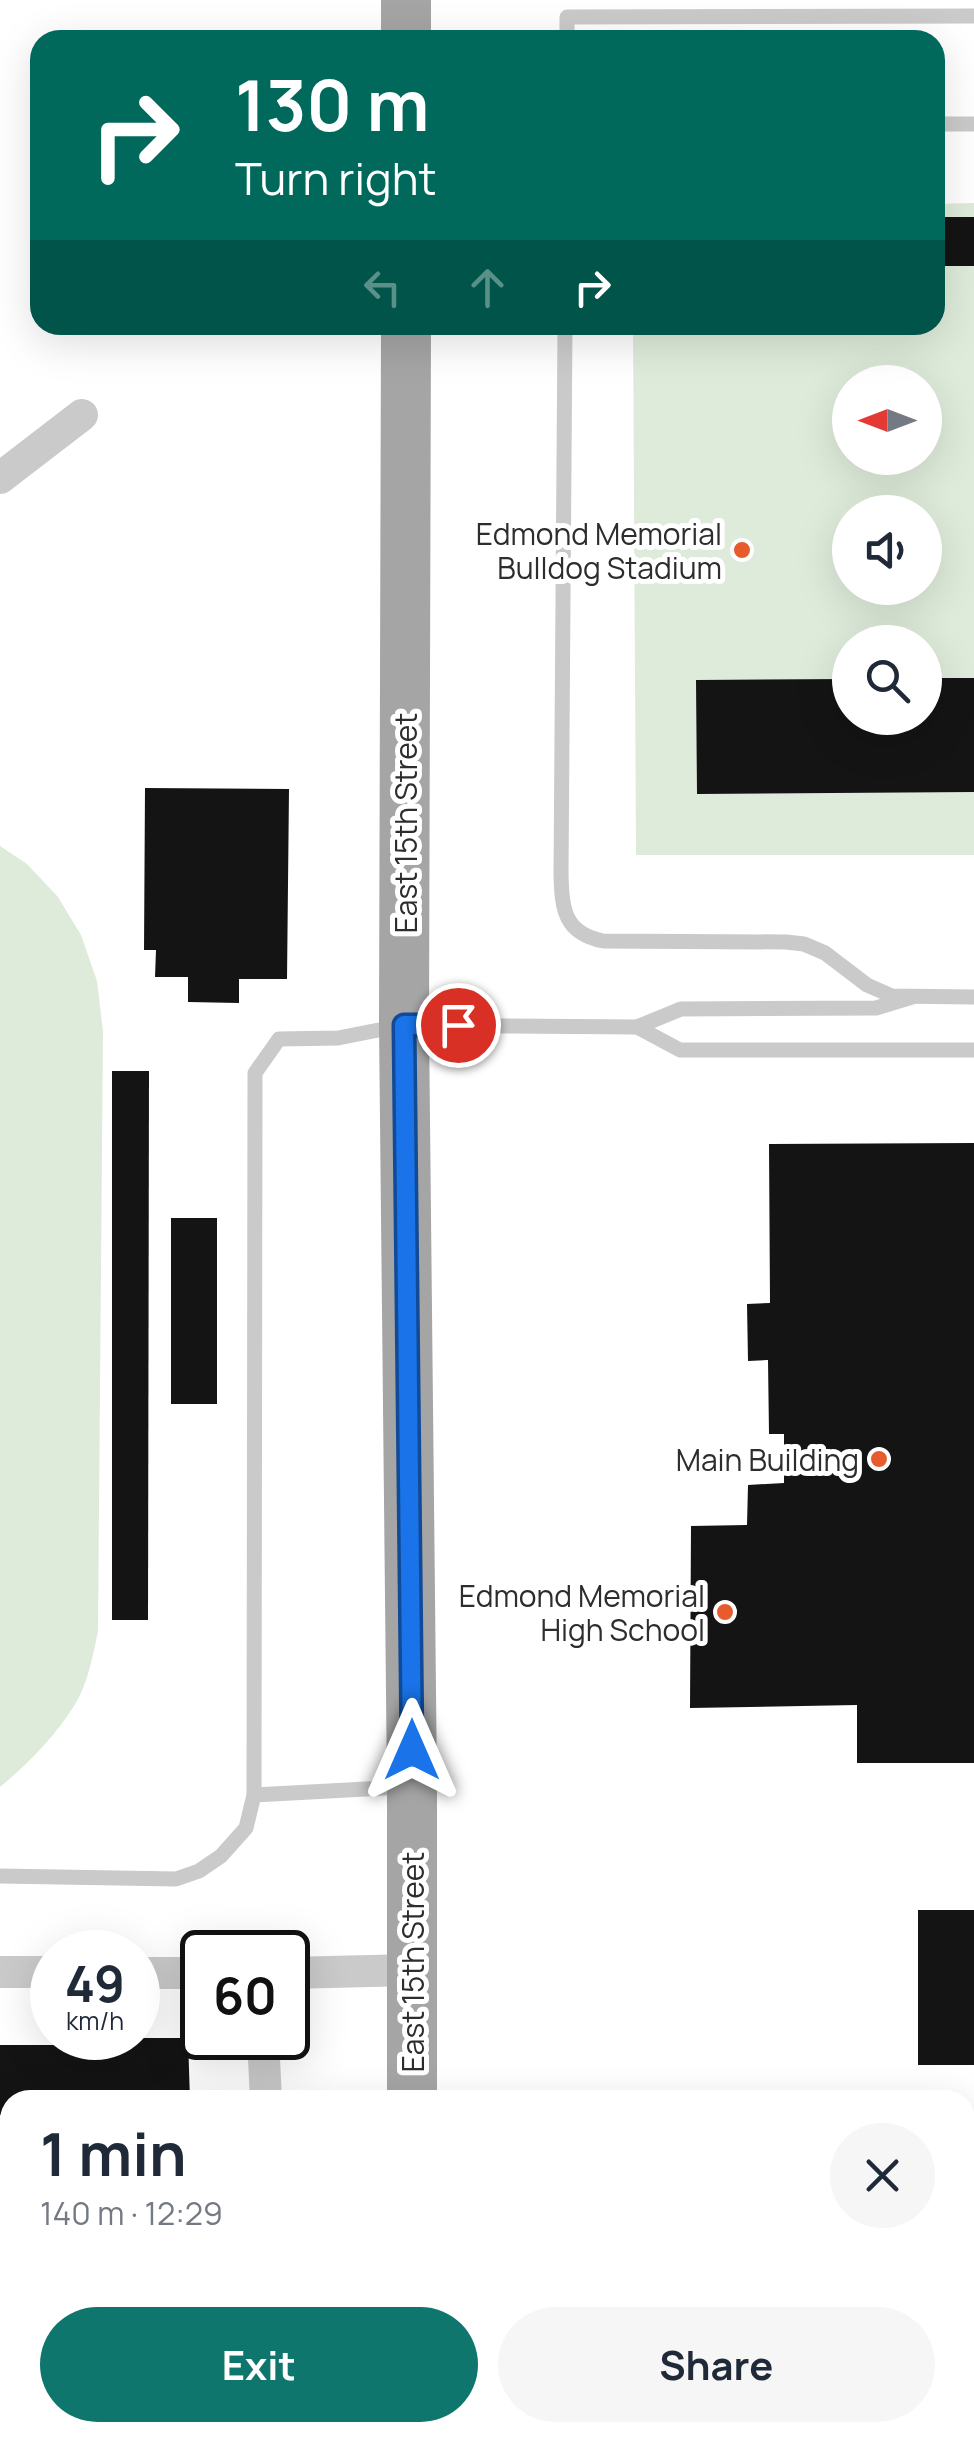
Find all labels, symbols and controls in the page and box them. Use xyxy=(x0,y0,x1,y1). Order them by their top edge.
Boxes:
text: 130 m xyxy=(235,56,429,152)
icon: right xyxy=(70,70,200,200)
text: Turn right xyxy=(235,147,436,209)
icon: left xyxy=(355,260,410,315)
icon: ahead xyxy=(460,260,515,315)
icon: right xyxy=(565,260,620,315)
north arrow xyxy=(832,365,942,475)
map controls xyxy=(832,365,942,735)
button: sound xyxy=(832,495,942,605)
place label: Edmond Memorial Bulldog Stadium xyxy=(476,513,722,588)
marker: Edmond Memorial Bulldog Stadium xyxy=(731,539,753,561)
button: search xyxy=(832,625,942,735)
street label: East 15th Street xyxy=(385,713,426,933)
pin xyxy=(416,983,501,1068)
icon: arrive xyxy=(431,998,486,1053)
place label: Main Building xyxy=(676,1439,859,1480)
marker: Main Building xyxy=(868,1448,890,1470)
place label: Edmond Memorial High School xyxy=(459,1575,705,1650)
marker: Edmond Memorial High School xyxy=(714,1601,736,1623)
position arrow xyxy=(360,1698,464,1802)
street label: East 15th Street xyxy=(392,1852,433,2072)
speed limit sign: 60 xyxy=(180,1930,310,2060)
text: 49 xyxy=(65,1949,125,2017)
text: km/h xyxy=(66,2003,124,2038)
text: 1 min xyxy=(40,2112,187,2194)
button: close xyxy=(830,2123,935,2228)
text: 140 m · 12:29 xyxy=(40,2191,223,2235)
button: Exit xyxy=(40,2307,478,2422)
button: Share xyxy=(498,2307,935,2422)

